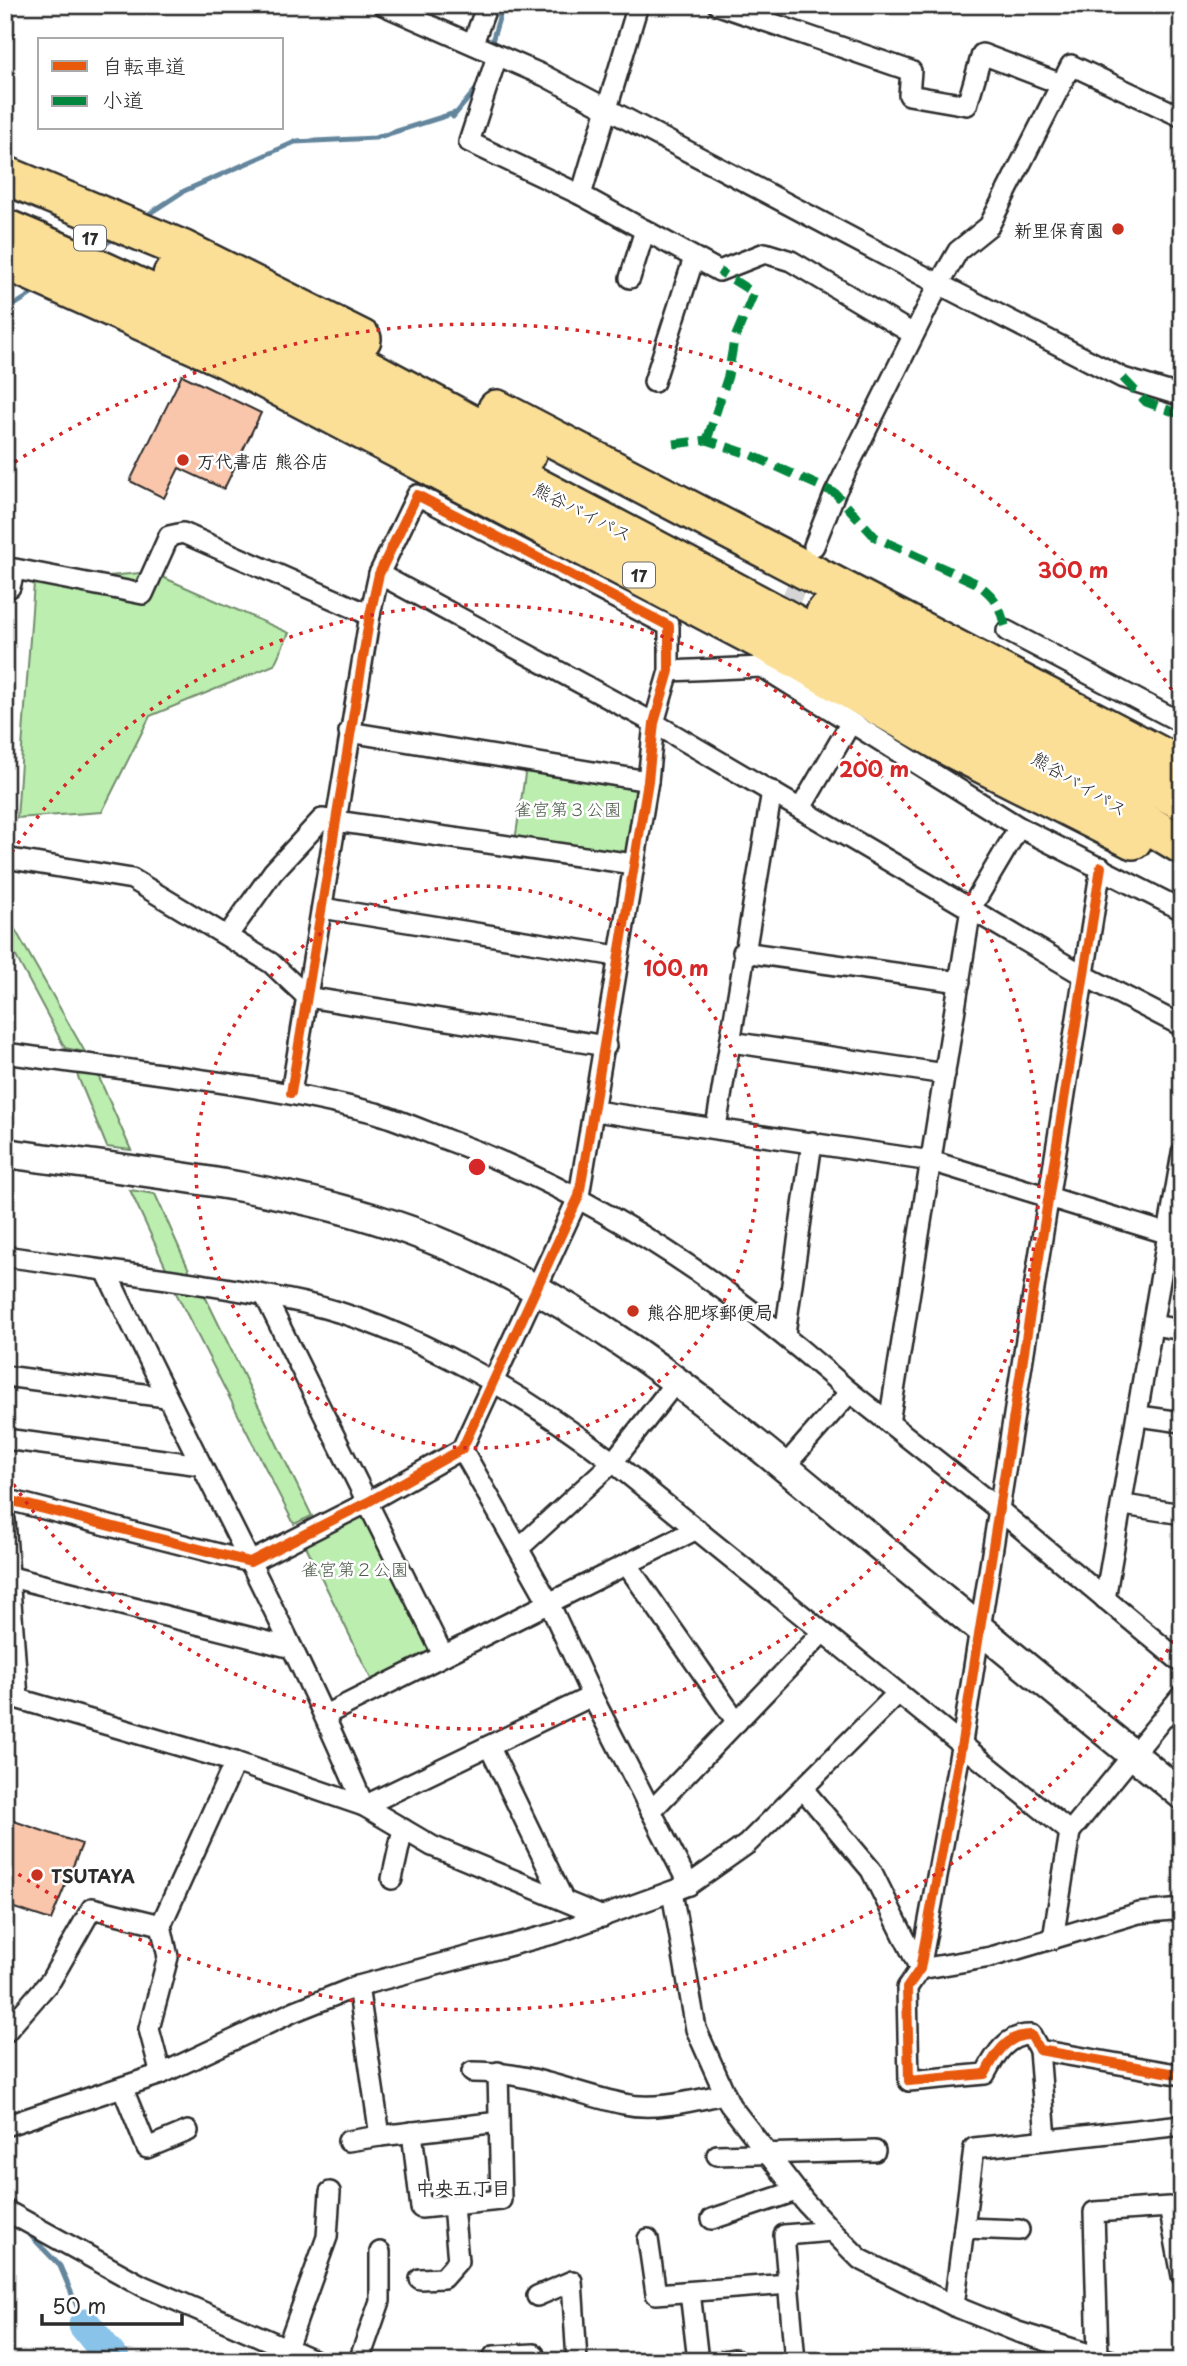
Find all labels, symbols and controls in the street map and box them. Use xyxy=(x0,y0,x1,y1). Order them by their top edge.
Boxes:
legend xyxy=(38,38,284,130)
text: 自転車道 xyxy=(102,49,186,81)
text: 小道 xyxy=(102,83,144,115)
place label: 新里保育園 xyxy=(1014,216,1104,243)
marker: 新里保育園 xyxy=(1110,221,1126,237)
road number: 17 xyxy=(74,226,106,250)
place label: 万代書店 熊谷店 xyxy=(197,447,329,474)
marker: 万代書店 熊谷店 xyxy=(175,452,191,468)
street label: 熊谷バイパス xyxy=(529,475,637,547)
text: 300 m xyxy=(1038,553,1108,585)
road number: 17 xyxy=(623,562,655,588)
street label: 熊谷バイパス xyxy=(1027,744,1133,822)
text: 200 m xyxy=(839,752,909,784)
park label: 雀宮第３公園 xyxy=(514,795,622,822)
text: 100 m xyxy=(643,951,709,983)
centre of rings xyxy=(465,1155,489,1179)
place label: 熊谷肥塚郵便局 xyxy=(647,1298,773,1325)
marker: 熊谷肥塚郵便局 xyxy=(625,1303,641,1319)
park label: 雀宮第２公園 xyxy=(301,1555,409,1582)
place label: TSUTAYA xyxy=(51,1862,135,1889)
marker: TSUTAYA xyxy=(29,1867,45,1883)
district label: 中央五丁目 xyxy=(415,2173,511,2201)
scale bar xyxy=(42,2282,182,2326)
text: 50 m xyxy=(52,2289,106,2321)

